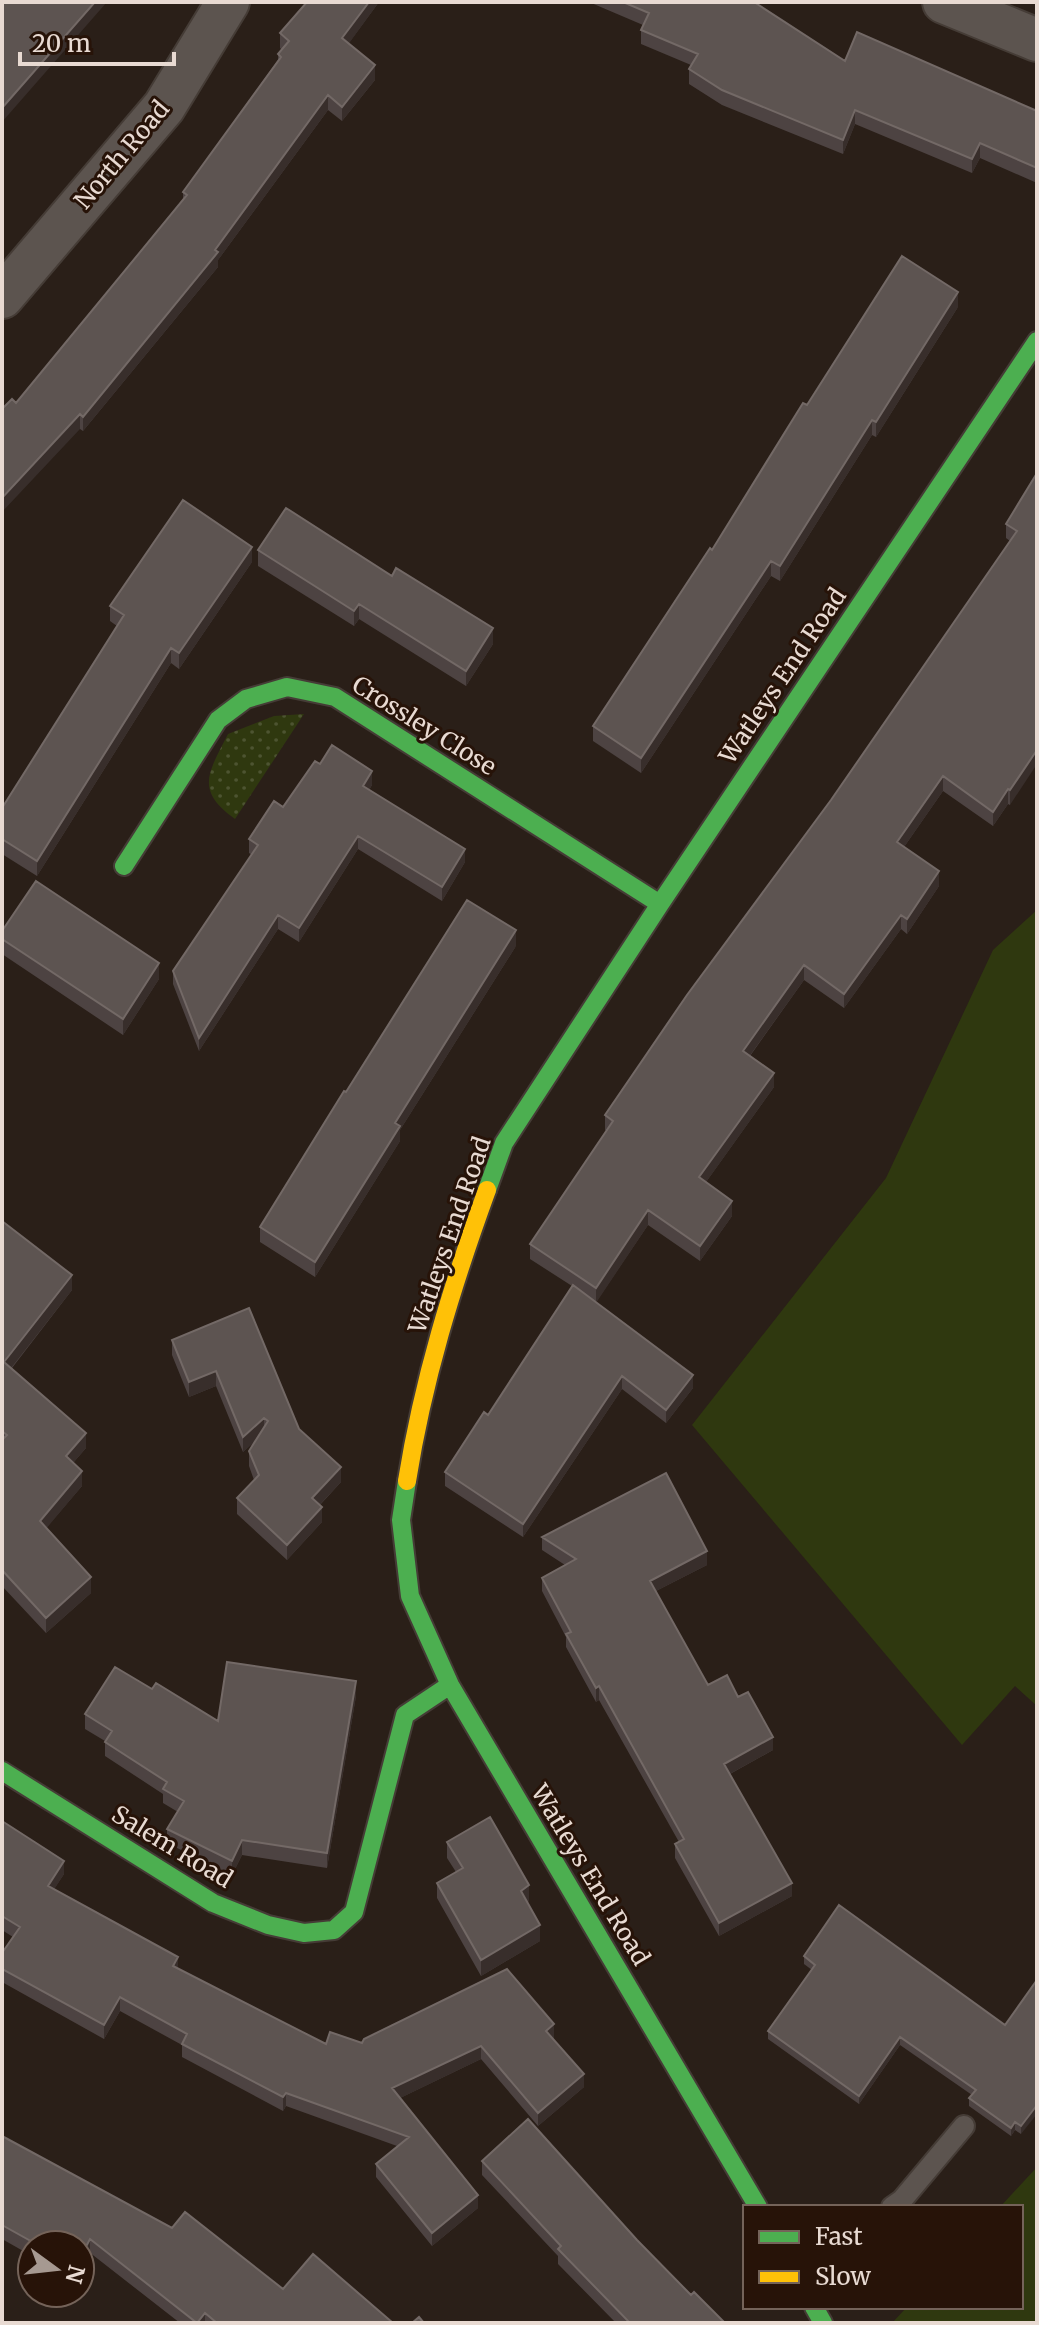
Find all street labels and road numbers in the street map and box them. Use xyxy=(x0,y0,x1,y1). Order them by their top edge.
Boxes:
street label: North Road xyxy=(67,94,176,215)
street label: Watleys End Road xyxy=(712,582,853,771)
street label: Crossley Close xyxy=(347,669,502,782)
street label: Watleys End Road xyxy=(401,1133,498,1338)
street label: Watleys End Road xyxy=(524,1778,657,1971)
street label: Salem Road xyxy=(106,1798,238,1895)

